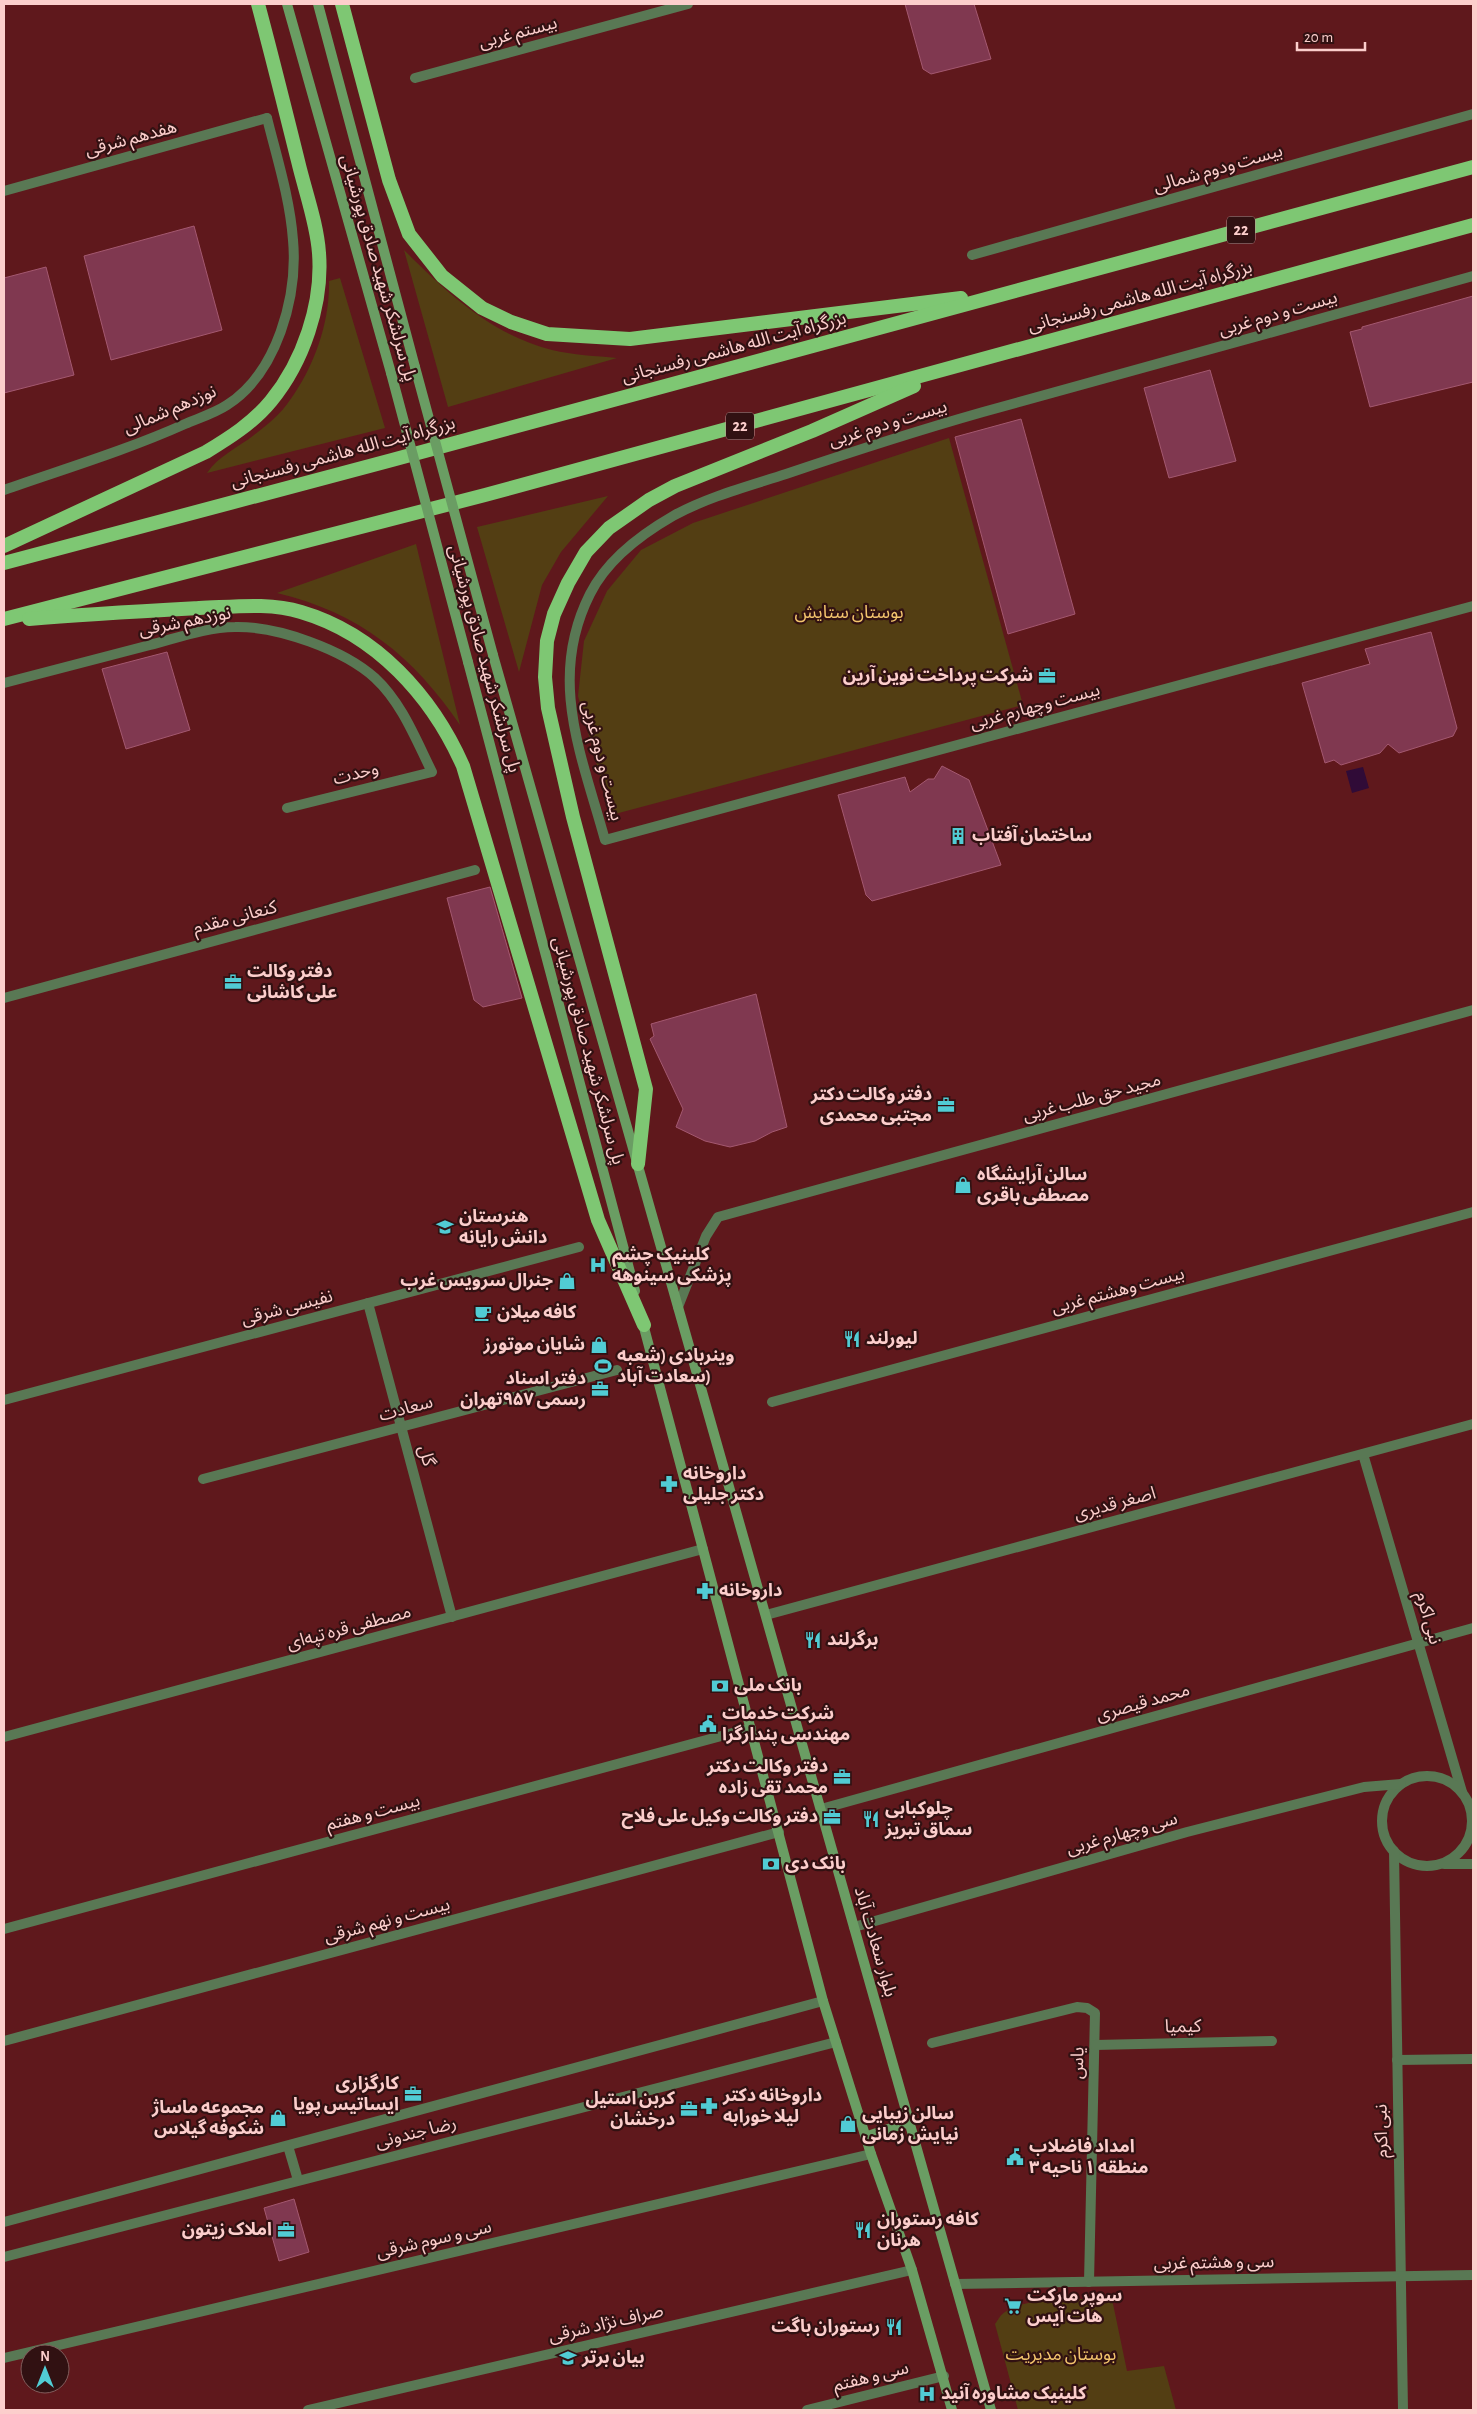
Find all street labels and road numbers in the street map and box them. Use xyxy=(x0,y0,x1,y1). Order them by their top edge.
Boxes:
street label: بیستم غربی xyxy=(477,14,560,55)
street label: هفدهم شرقی xyxy=(83,118,180,163)
street label: بیست ودوم شمالی xyxy=(1151,142,1286,200)
street label: پل سرلشکر شهید صادق پورشیانی xyxy=(336,153,419,384)
road number: 22 xyxy=(1227,216,1255,244)
street label: بزرگراه آیت الله هاشمی رفسنجانی xyxy=(1026,257,1254,337)
street label: بیست و دوم غربی xyxy=(1217,288,1340,343)
street label: بزرگراه آیت الله هاشمی رفسنجانی xyxy=(620,308,848,388)
street label: نوزدهم شمالی xyxy=(121,382,220,440)
street label: بیست و دوم غربی xyxy=(827,397,950,454)
road number: 22 xyxy=(726,412,754,440)
street label: بزرگراه آیت الله هاشمی رفسنجانی xyxy=(229,413,457,493)
street label: پل سرلشکر شهید صادق پورشیانی xyxy=(444,543,523,775)
street label: نوزدهم شرقی xyxy=(137,604,233,643)
street label: بیست وچهارم غربی xyxy=(968,681,1103,737)
street label: بیست و دوم غربی xyxy=(575,699,626,824)
street label: وحدت xyxy=(331,760,381,788)
street label: کنعانی مقدم xyxy=(191,898,280,942)
street label: پل سرلشکر شهید صادق پورشیانی xyxy=(548,935,627,1167)
street label: مجید حق طلب غربی xyxy=(1021,1071,1163,1126)
street label: بیست وهشتم غربی xyxy=(1050,1265,1187,1320)
street label: نفیسی شرقی xyxy=(239,1287,335,1330)
street label: سعادت xyxy=(377,1393,435,1425)
street label: گل xyxy=(414,1443,438,1469)
street label: اصغر قدیری xyxy=(1072,1484,1158,1525)
street label: نبی اکرم xyxy=(1408,1590,1444,1648)
street label: مصطفی قره تپه‌ای xyxy=(285,1603,413,1654)
street label: محمد قیصری xyxy=(1094,1681,1192,1726)
street label: بیست و هفتم xyxy=(324,1792,423,1837)
street label: سی وچهارم غربی xyxy=(1064,1810,1181,1862)
street label: بلوار سعادت آباد xyxy=(850,1885,901,1999)
street label: بیست و نهم شرقی xyxy=(322,1896,453,1949)
street label: کیمیا xyxy=(1165,2018,1202,2036)
street label: یاس xyxy=(1068,2047,1089,2080)
street label: نبی اکرم xyxy=(1373,2104,1395,2158)
street label: رضا جندونی xyxy=(374,2114,459,2153)
street label: سی و سوم شرقی xyxy=(375,2218,494,2266)
street label: سی و هشتم غربی xyxy=(1154,2253,1274,2276)
street label: صراف‌ نژاد شرقی xyxy=(547,2302,665,2347)
street label: سی و هفتم xyxy=(831,2359,911,2398)

